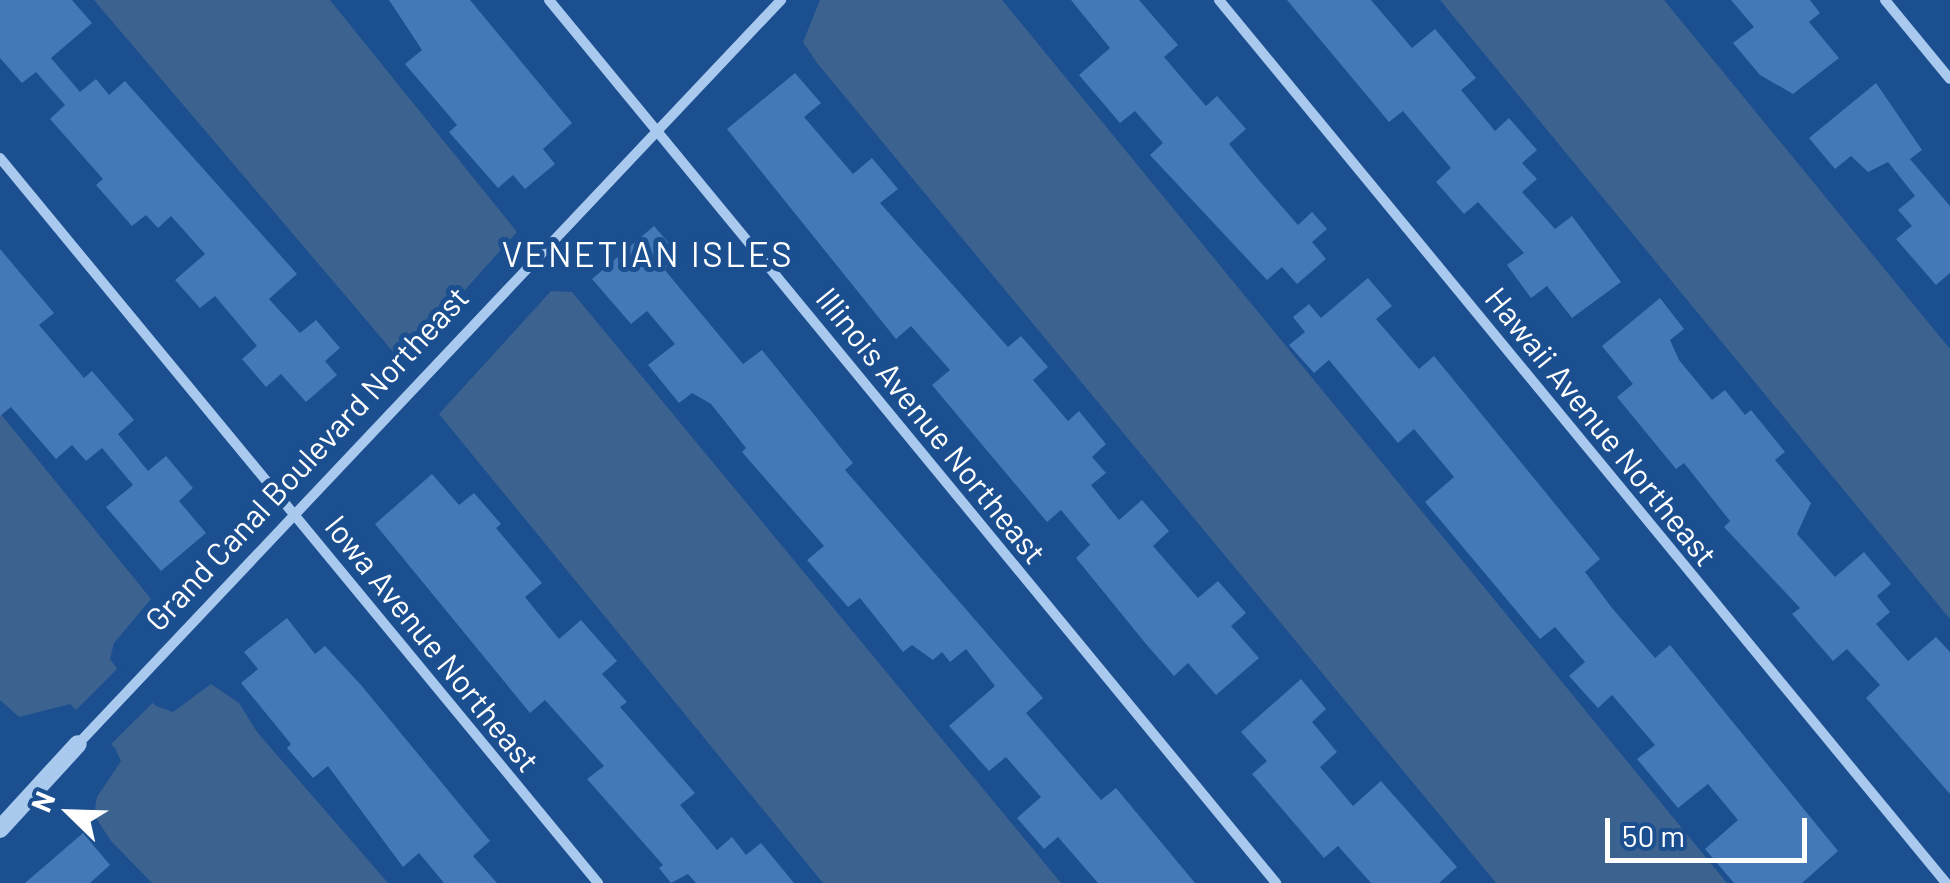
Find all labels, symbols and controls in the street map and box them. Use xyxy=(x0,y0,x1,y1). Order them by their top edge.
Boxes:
district label: VENETIAN ISLES xyxy=(502,232,794,274)
street label: Grand Canal Boulevard Northeast xyxy=(136,278,476,638)
street label: Illinois Avenue Northeast xyxy=(809,279,1055,571)
street label: Hawaii Avenue Northeast xyxy=(1478,279,1726,573)
street label: Iowa Avenue Northeast xyxy=(318,507,548,779)
north arrow xyxy=(20,763,120,863)
text: N xyxy=(23,786,62,816)
scale bar xyxy=(1610,798,1812,860)
text: 50 m xyxy=(1622,817,1685,853)

